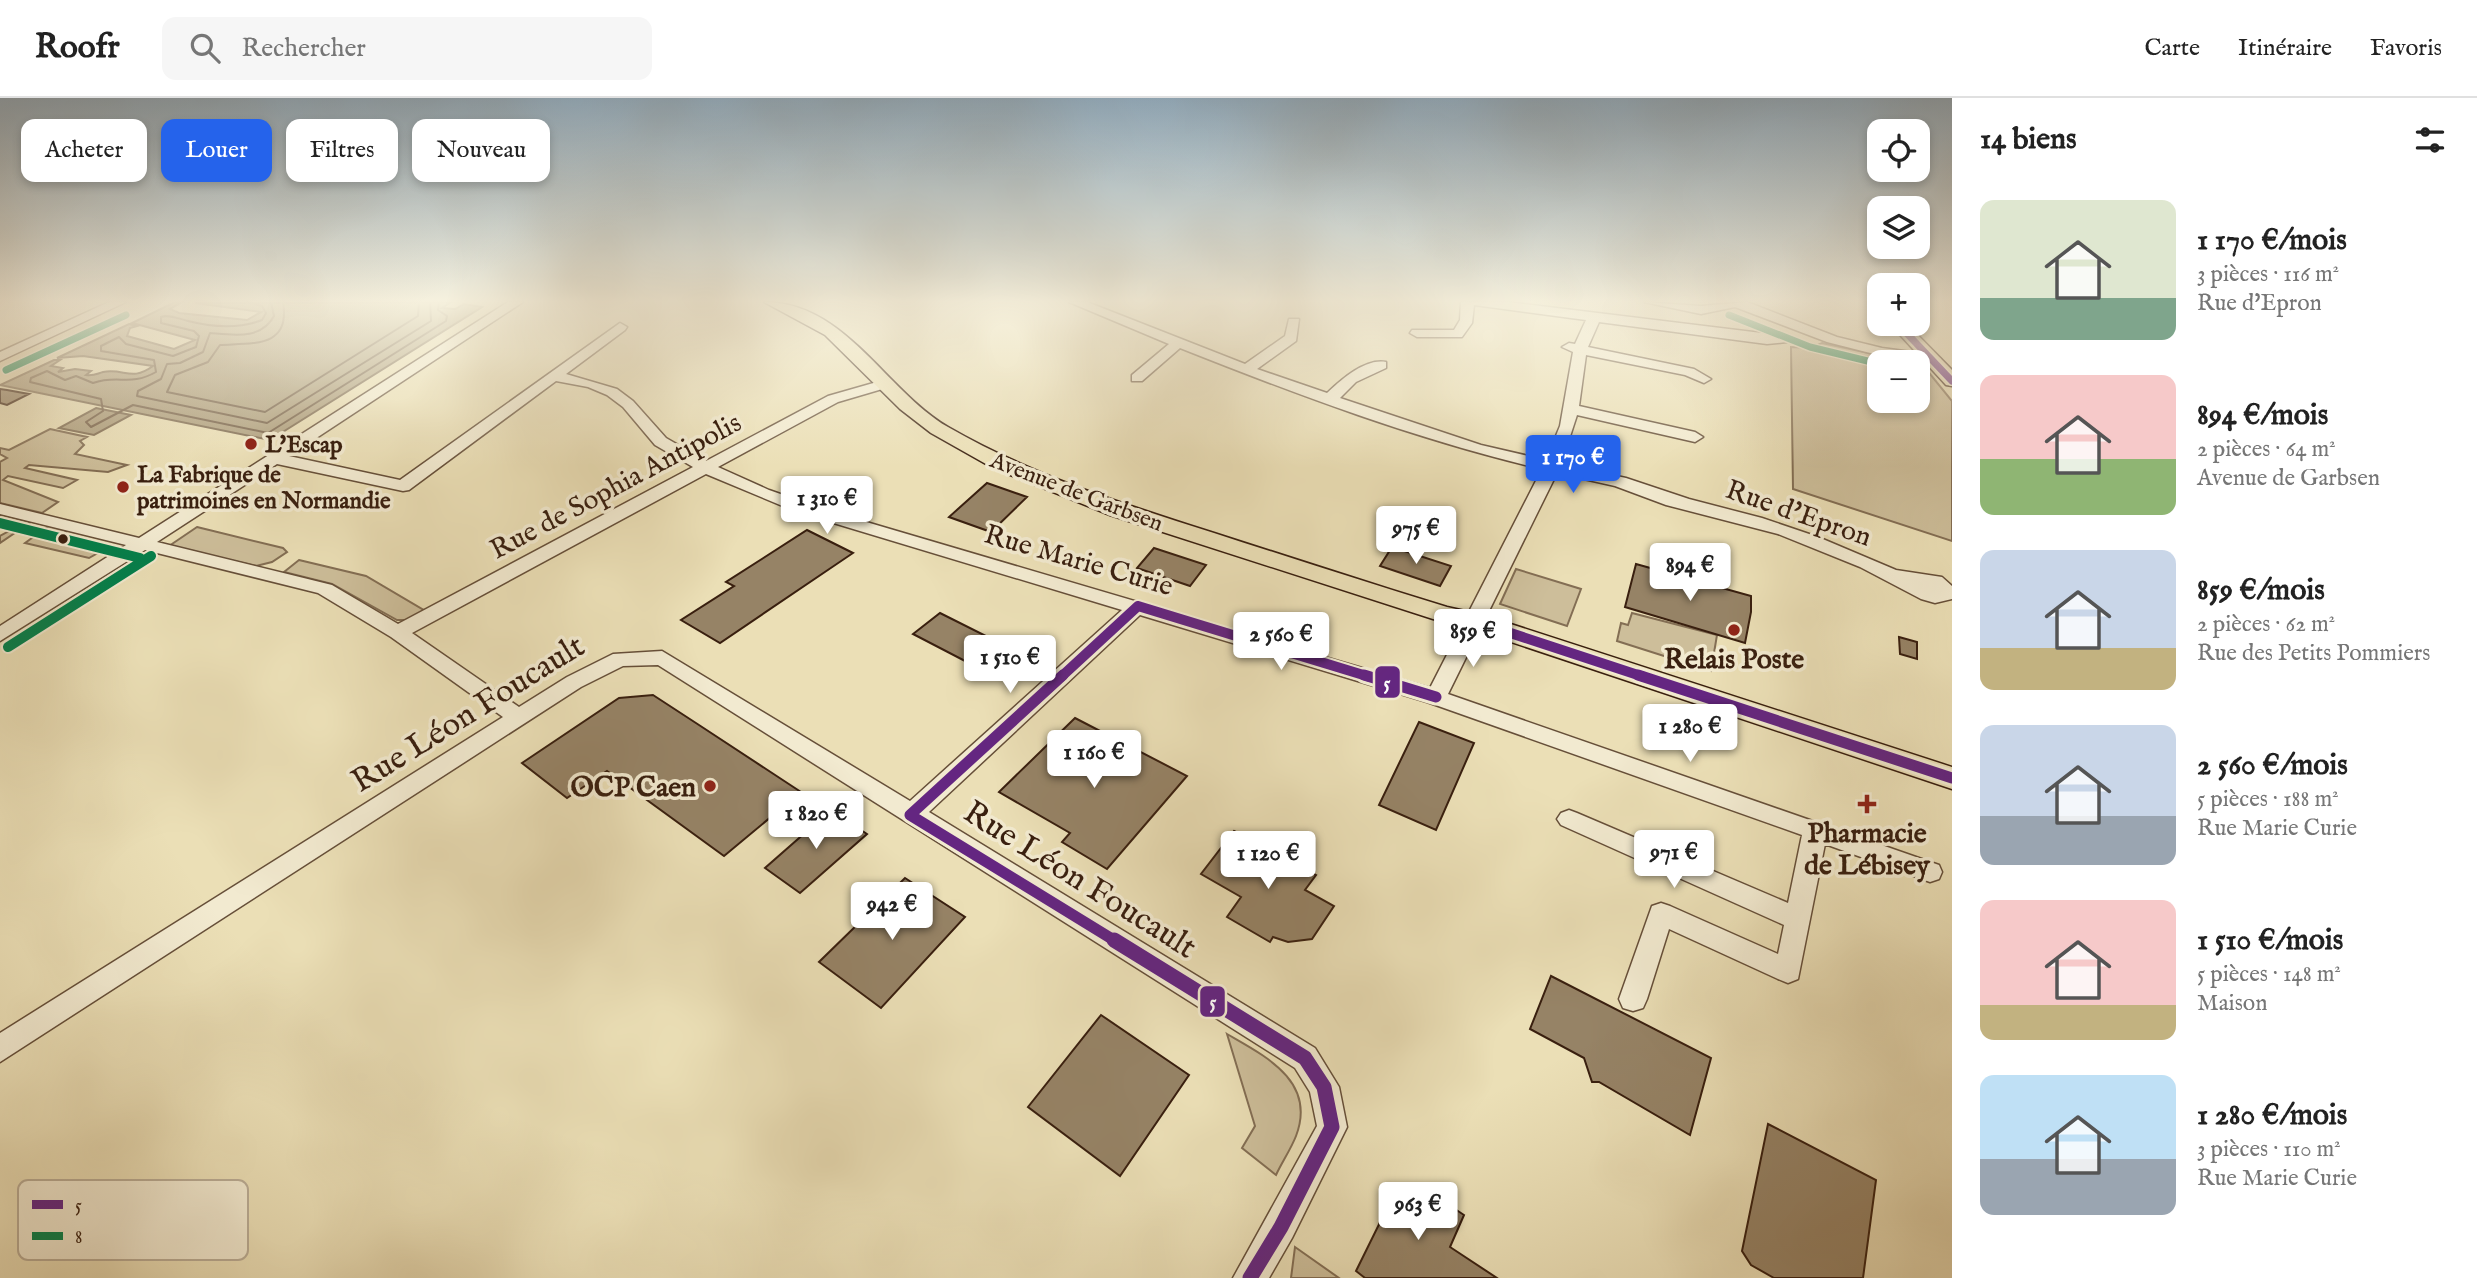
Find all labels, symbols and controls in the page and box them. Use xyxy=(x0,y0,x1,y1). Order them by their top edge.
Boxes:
search box xyxy=(162,17,652,80)
text: Roofr xyxy=(35,27,120,69)
icon: search xyxy=(186,29,224,67)
text: Rechercher xyxy=(242,32,366,65)
text: Carte xyxy=(2144,33,2200,64)
text: Itinéraire xyxy=(2238,33,2332,64)
text: Favoris xyxy=(2370,33,2442,64)
chip: Acheter xyxy=(21,119,147,182)
chip: Louer xyxy=(161,119,272,182)
chip: Filtres xyxy=(286,119,398,182)
chip: Nouveau xyxy=(412,119,550,182)
map controls xyxy=(1867,119,1930,413)
button: locate xyxy=(1867,119,1930,182)
text: 14 biens xyxy=(1980,121,2077,159)
icon: filters xyxy=(2411,121,2449,159)
button: layers xyxy=(1867,196,1930,259)
text: 1 170 €/mois xyxy=(2197,222,2347,260)
icon: home xyxy=(2036,228,2120,312)
text: 3 pièces · 116 m² xyxy=(2197,260,2339,289)
button: + xyxy=(1867,273,1930,336)
text: Rue d'Epron xyxy=(2197,289,2322,318)
button: − xyxy=(1867,350,1930,413)
text: 894 €/mois xyxy=(2197,397,2328,435)
icon: home xyxy=(2036,403,2120,487)
street label: Rue de Sophia Antipolis xyxy=(485,406,748,568)
place label: L'Escap xyxy=(265,431,343,460)
text: 2 pièces · 64 m² xyxy=(2197,435,2336,464)
marker: L'Escap xyxy=(243,436,259,452)
pin: 1 170 € xyxy=(1508,436,1638,495)
text: 1 170 € xyxy=(1542,443,1604,472)
street label: Avenue de Garbsen xyxy=(985,446,1167,539)
place label: La Fabrique de patrimoines en Normandie xyxy=(136,461,391,516)
text: Avenue de Garbsen xyxy=(2197,464,2380,493)
street label: Rue d'Epron xyxy=(1721,473,1876,556)
pin: 1 310 € xyxy=(762,476,892,536)
marker: La Fabrique de patrimoines en Normandie xyxy=(115,479,131,495)
text: 1 310 € xyxy=(797,484,857,513)
pin: 975 € xyxy=(1367,506,1465,566)
text: 975 € xyxy=(1392,514,1440,543)
street label: Rue Marie Curie xyxy=(980,518,1177,605)
unlabelled marker xyxy=(56,532,70,546)
pin: 894 € xyxy=(1641,544,1739,603)
text: 894 € xyxy=(1666,551,1714,580)
text: 859 €/mois xyxy=(2197,572,2325,610)
icon: home xyxy=(2036,578,2120,662)
pin: 859 € xyxy=(1424,610,1522,669)
text: 2 pièces · 62 m² xyxy=(2197,610,2335,639)
pin: 2 560 € xyxy=(1216,612,1346,672)
text: 859 € xyxy=(1450,617,1496,646)
text: 2 560 € xyxy=(1249,620,1313,649)
marker: Relais Poste xyxy=(1726,622,1742,638)
street label: Rue Léon Foucault xyxy=(344,626,593,803)
pin: 1 510 € xyxy=(945,636,1075,695)
text: Rue des Petits Pommiers xyxy=(2197,639,2430,668)
text: 1 510 € xyxy=(980,643,1040,672)
place label: Relais Poste xyxy=(1664,643,1804,678)
line badge: 5 xyxy=(1374,665,1401,699)
text: 5 xyxy=(1384,672,1391,696)
pin: 1 280 € xyxy=(1625,704,1755,764)
text: 1 280 € xyxy=(1658,712,1722,741)
pin: 1 160 € xyxy=(1029,730,1159,790)
text: 1 160 € xyxy=(1063,738,1125,767)
text: 2 560 €/mois xyxy=(2197,747,2348,785)
icon: home xyxy=(2036,753,2120,837)
place label: OCP Caen xyxy=(571,771,696,806)
marker: OCP Caen xyxy=(702,778,718,794)
text: 5 pièces · 188 m² xyxy=(2197,785,2339,814)
pin: 1 820 € xyxy=(751,792,881,851)
street label: Rue Léon Foucault xyxy=(955,792,1204,969)
marker: Pharmacie de Lébisey xyxy=(1859,796,1875,812)
text: 1 820 € xyxy=(784,799,848,828)
text: Rue Marie Curie xyxy=(2197,814,2357,843)
place label: Pharmacie de Lébisey xyxy=(1804,817,1931,884)
pin: 971 € xyxy=(1625,830,1723,890)
pin: 1 120 € xyxy=(1203,832,1333,891)
text: 971 € xyxy=(1650,838,1698,867)
text: 1 120 € xyxy=(1237,839,1299,868)
pin: 942 € xyxy=(843,882,941,942)
text: 942 € xyxy=(867,890,917,919)
text: 1 510 €/mois xyxy=(2197,922,2343,960)
icon: home xyxy=(2036,928,2120,1012)
text: 5 pièces · 148 m² xyxy=(2197,960,2341,989)
line badge: 5 xyxy=(1199,985,1226,1018)
text: Maison xyxy=(2197,989,2267,1018)
text: 5 xyxy=(1210,991,1217,1015)
text: 1 280 €/mois xyxy=(2197,1097,2347,1135)
icon: home xyxy=(2036,1103,2120,1187)
text: 3 pièces · 110 m² xyxy=(2197,1135,2341,1164)
text: Rue Marie Curie xyxy=(2197,1164,2357,1193)
legend xyxy=(18,1180,248,1260)
pin: 963 € xyxy=(1369,1182,1467,1242)
text: 963 € xyxy=(1395,1190,1441,1219)
text: 5 xyxy=(75,1194,82,1218)
text: 8 xyxy=(75,1226,82,1250)

